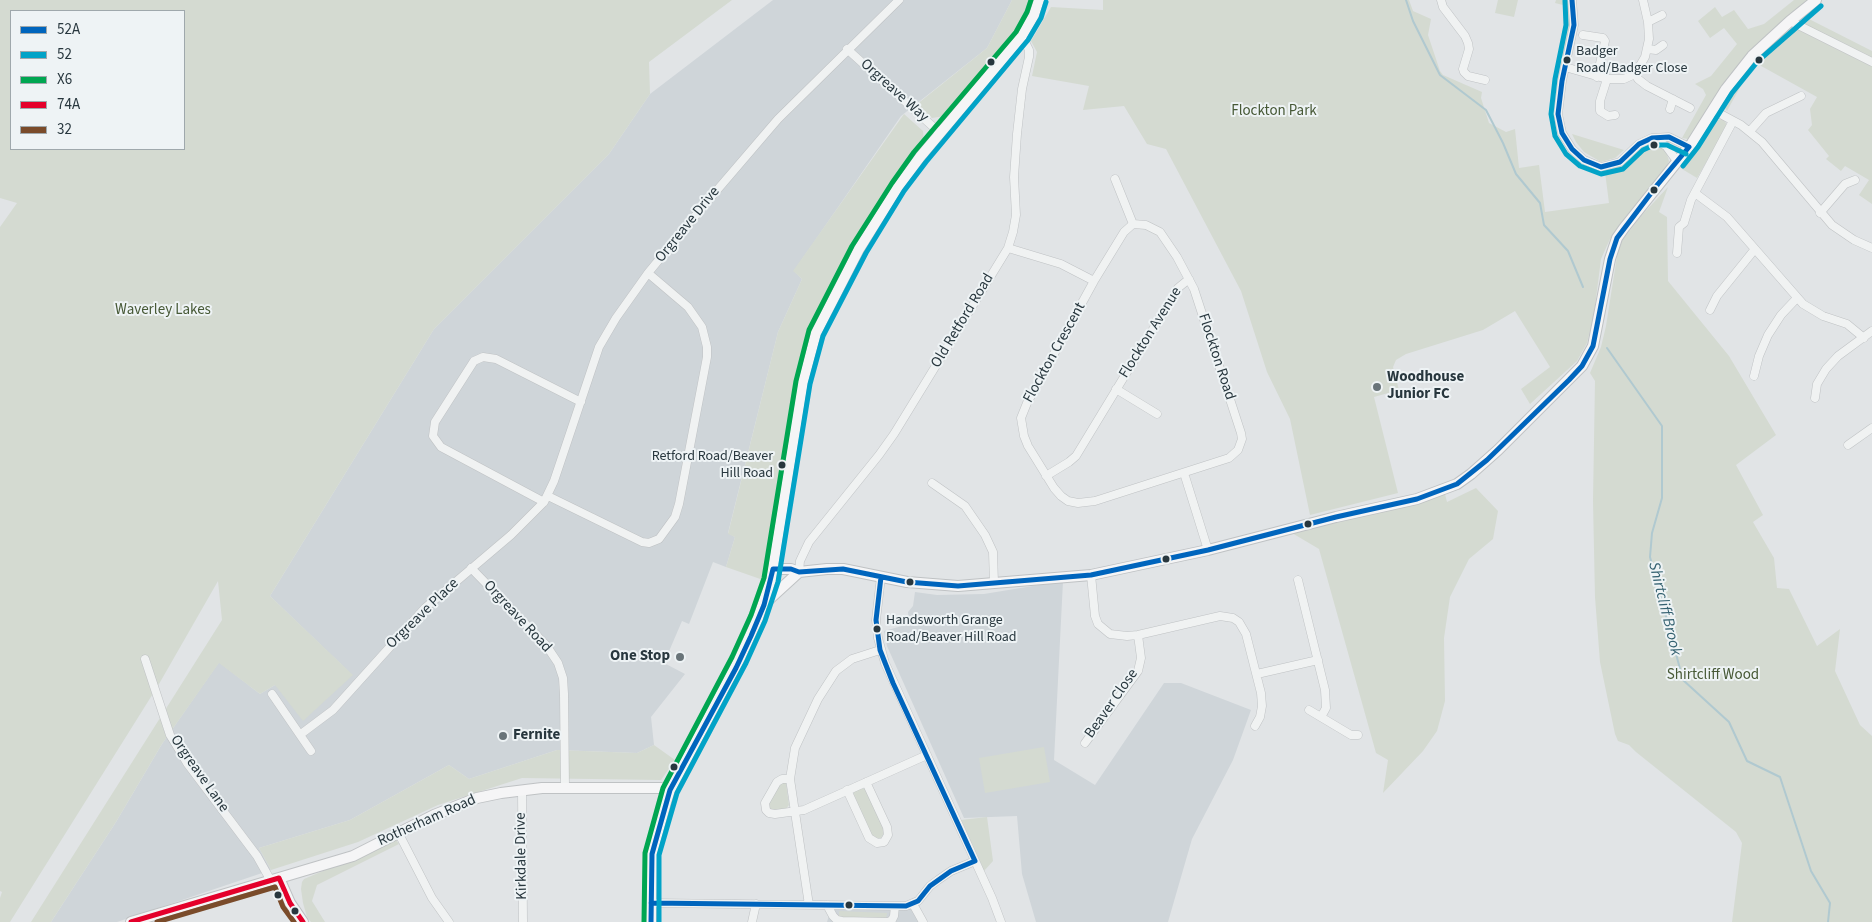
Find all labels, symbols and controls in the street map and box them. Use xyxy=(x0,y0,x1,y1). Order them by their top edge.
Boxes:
legend xyxy=(10,10,185,150)
text: 52A xyxy=(57,19,80,40)
text: 52 xyxy=(57,44,72,65)
place label: Badger Road/Badger Close xyxy=(1576,44,1687,76)
marker: Badger Road/Badger Close xyxy=(1562,55,1572,65)
unlabelled marker xyxy=(1754,55,1764,65)
street label: Orgreave Way xyxy=(856,56,932,126)
unlabelled marker xyxy=(986,57,996,67)
text: X6 xyxy=(57,69,72,90)
text: 74A xyxy=(57,94,80,115)
park label: Flockton Park xyxy=(1231,103,1317,121)
text: 32 xyxy=(57,119,72,140)
unlabelled marker xyxy=(1649,140,1659,150)
street label: Orgreave Drive xyxy=(652,183,724,267)
unlabelled marker xyxy=(1649,185,1659,195)
street label: Old Retford Road xyxy=(928,271,998,371)
street label: Flockton Avenue xyxy=(1116,284,1186,382)
street label: Flockton Crescent xyxy=(1020,300,1090,406)
park label: Waverley Lakes xyxy=(115,302,211,320)
street label: Flockton Road xyxy=(1194,312,1238,402)
place label: Woodhouse Junior FC xyxy=(1387,369,1464,404)
marker: Woodhouse Junior FC xyxy=(1371,381,1383,393)
place label: Retford Road/Beaver Hill Road xyxy=(652,449,773,482)
marker: Retford Road/Beaver Hill Road xyxy=(777,460,787,470)
unlabelled marker xyxy=(1303,519,1313,529)
unlabelled marker xyxy=(1161,554,1171,564)
water label: Shirtcliff Brook xyxy=(1643,560,1685,658)
street label: Orgreave Place xyxy=(383,575,463,653)
street label: Orgreave Road xyxy=(479,577,555,657)
unlabelled marker xyxy=(905,577,915,587)
place label: Handsworth Grange Road/Beaver Hill Road xyxy=(886,613,1017,646)
marker: Handsworth Grange Road/Beaver Hill Road xyxy=(872,624,882,634)
place label: One Stop xyxy=(610,648,670,666)
marker: One Stop xyxy=(674,651,686,663)
street label: Beaver Close xyxy=(1082,666,1142,742)
park label: Shirtcliff Wood xyxy=(1667,667,1759,685)
place label: Fernite xyxy=(513,727,560,745)
marker: Fernite xyxy=(497,730,509,742)
street label: Orgreave Lane xyxy=(166,732,232,816)
unlabelled marker xyxy=(669,762,679,772)
street label: Rotherham Road xyxy=(375,791,479,851)
street label: Kirkdale Drive xyxy=(512,812,532,900)
unlabelled marker xyxy=(273,890,283,900)
unlabelled marker xyxy=(844,900,854,910)
unlabelled marker xyxy=(290,906,300,916)

